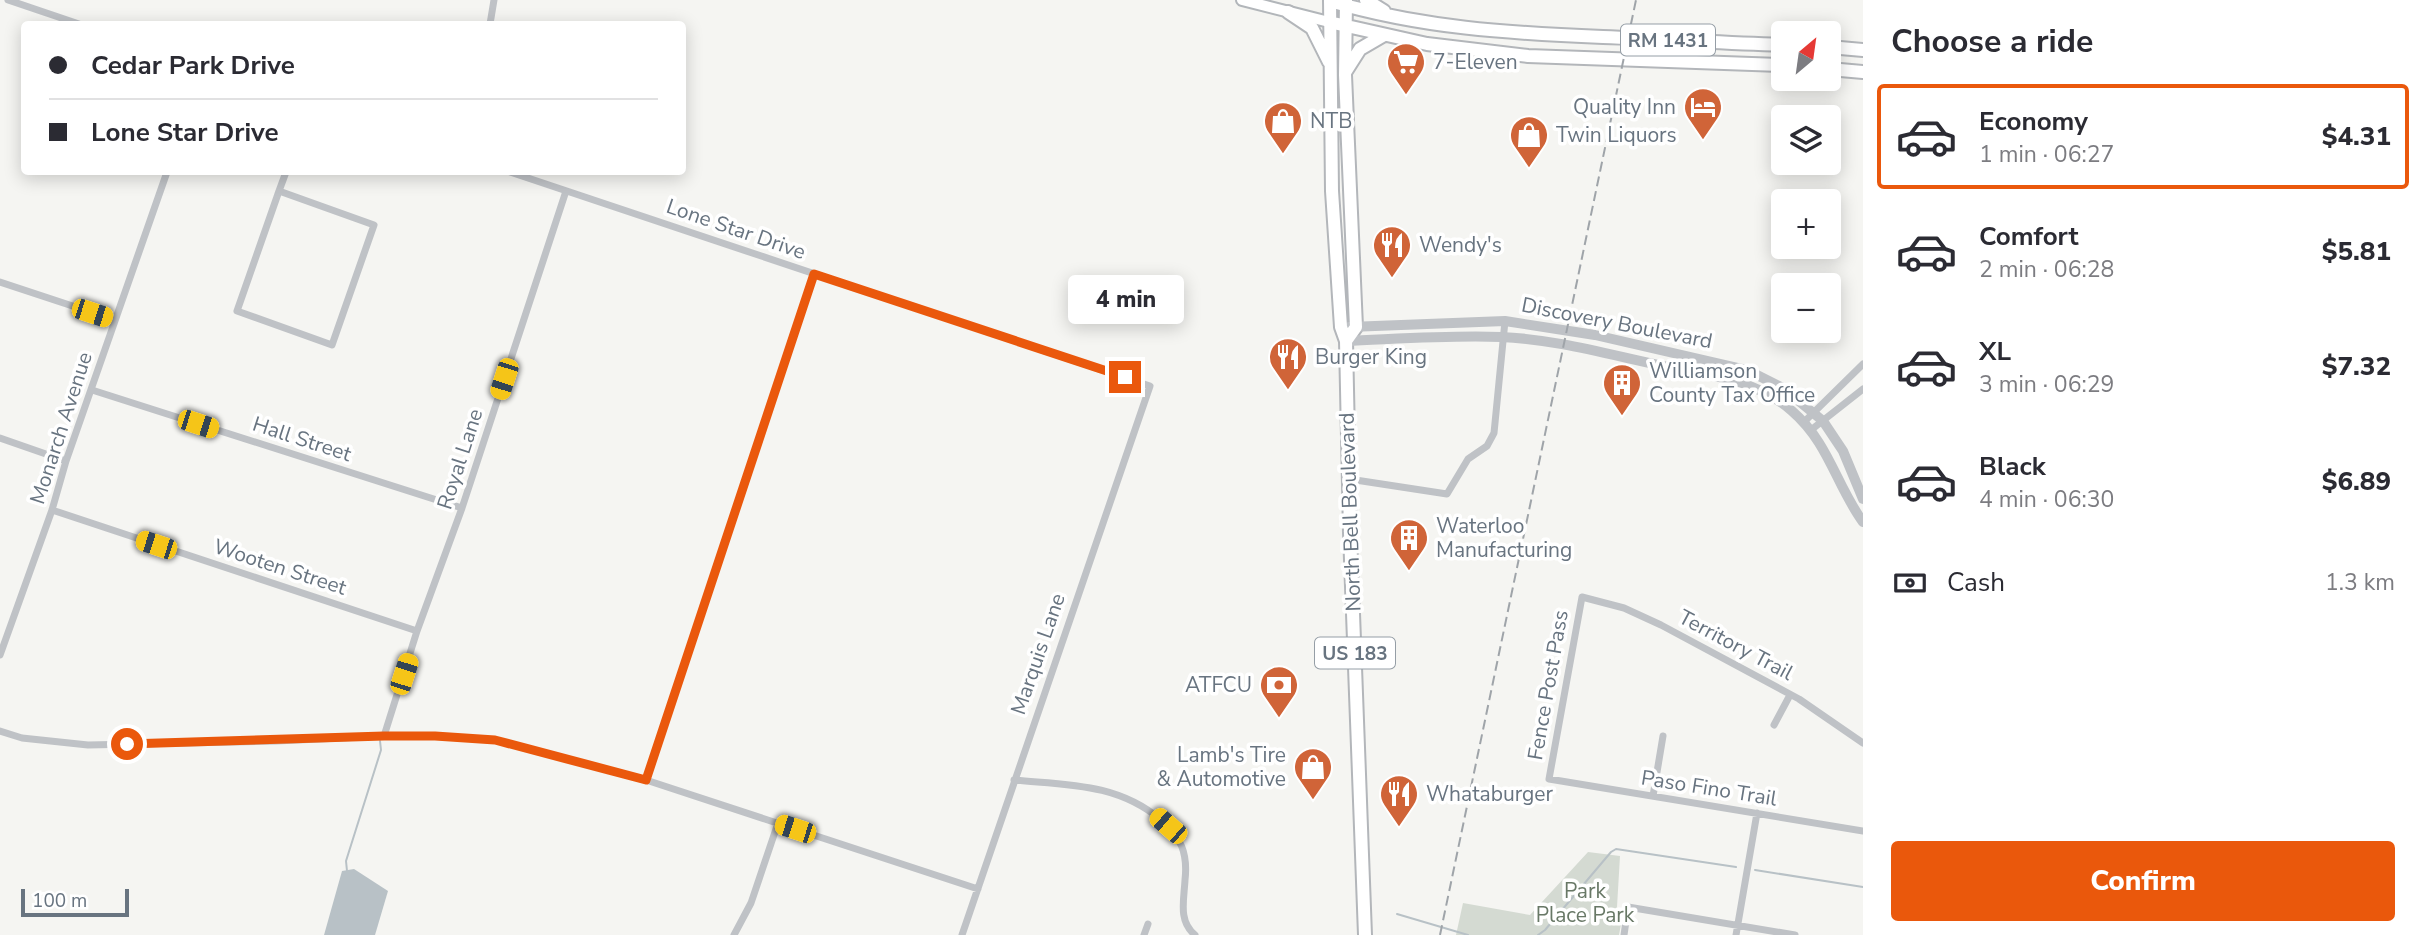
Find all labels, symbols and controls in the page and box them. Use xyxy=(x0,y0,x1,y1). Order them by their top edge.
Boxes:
text: Choose a ride xyxy=(1891,20,2093,63)
north arrow xyxy=(1771,21,1841,91)
map controls xyxy=(1771,21,1841,343)
road number: RM 1431 xyxy=(1621,24,1715,56)
supermarket icon: 7-Eleven xyxy=(1385,41,1427,96)
text: Cedar Park Drive xyxy=(91,48,295,83)
place label: 7-Eleven xyxy=(1433,48,1518,76)
hotel icon: Quality Inn xyxy=(1682,86,1724,141)
place label: Quality Inn xyxy=(1573,93,1676,121)
shop icon: NTB xyxy=(1262,100,1304,155)
text: Economy xyxy=(1979,104,2088,139)
button: layers xyxy=(1771,105,1841,175)
icon: car xyxy=(1895,105,1958,168)
place label: NTB xyxy=(1310,107,1352,135)
shop icon: Twin Liquors xyxy=(1508,114,1550,169)
text: Lone Star Drive xyxy=(91,115,279,150)
text: $4.31 xyxy=(2322,119,2391,154)
place label: Twin Liquors xyxy=(1556,121,1677,149)
text: 1 min · 06:27 xyxy=(1979,139,2114,170)
button: + xyxy=(1771,189,1841,259)
street label: Lone Star Drive xyxy=(663,192,809,266)
text: Comfort xyxy=(1979,219,2079,254)
icon: car xyxy=(1895,220,1958,283)
restaurant icon: Wendy's xyxy=(1371,224,1413,279)
place label: Wendy's xyxy=(1419,231,1502,259)
text: $5.81 xyxy=(2322,234,2391,269)
text: 2 min · 06:28 xyxy=(1979,254,2114,285)
button: − xyxy=(1771,273,1841,343)
callout: 4 min xyxy=(1067,276,1183,324)
text: 4 min xyxy=(1096,284,1156,315)
street label: Discovery Boulevard xyxy=(1519,291,1715,355)
car xyxy=(69,297,116,329)
text: XL xyxy=(1979,334,2011,369)
icon: car xyxy=(1895,335,1958,398)
restaurant icon: Burger King xyxy=(1267,336,1309,391)
place label: Burger King xyxy=(1315,343,1427,371)
street label: Monarch Avenue xyxy=(23,348,99,508)
text: $7.32 xyxy=(2322,349,2391,384)
car xyxy=(488,356,521,402)
place label: Williamson County Tax Office xyxy=(1649,357,1815,409)
route end xyxy=(1109,361,1141,393)
building icon: Williamson County Tax Office xyxy=(1601,362,1643,417)
text: 3 min · 06:29 xyxy=(1979,369,2114,400)
street label: Royal Lane xyxy=(431,405,489,513)
car xyxy=(175,408,222,440)
street label: Hall Street xyxy=(249,410,356,468)
street label: North Bell Boulevard xyxy=(1333,412,1367,612)
text: Black xyxy=(1979,449,2046,484)
icon: car xyxy=(1895,450,1958,513)
text: $6.89 xyxy=(2322,464,2391,499)
text: 4 min · 06:30 xyxy=(1979,484,2114,515)
place label: Waterloo Manufacturing xyxy=(1436,512,1572,564)
building icon: Waterloo Manufacturing xyxy=(1388,517,1430,572)
car xyxy=(133,529,180,561)
street label: Wooten Street xyxy=(210,532,351,602)
icon: cash xyxy=(1891,564,1929,602)
text: Cash xyxy=(1947,565,2005,600)
text: 1.3 km xyxy=(2325,567,2395,598)
street label: Marquis Lane xyxy=(1004,590,1072,718)
street label: Territory Trail xyxy=(1674,603,1799,687)
street label: Fence Post Pass xyxy=(1521,608,1575,762)
road number: US 183 xyxy=(1315,638,1395,668)
car xyxy=(388,651,421,697)
bank icon: ATFCU xyxy=(1258,664,1300,719)
place label: ATFCU xyxy=(1185,671,1252,699)
route start xyxy=(111,728,143,760)
place label: Lamb's Tire & Automotive xyxy=(1156,741,1286,793)
shop icon: Lamb's Tire & Automotive xyxy=(1292,746,1334,801)
street label: Paso Fino Trail xyxy=(1639,763,1780,813)
restaurant icon: Whataburger xyxy=(1378,773,1420,828)
place label: Whataburger xyxy=(1426,780,1554,808)
car xyxy=(1146,804,1191,848)
car xyxy=(772,813,819,845)
button: Confirm xyxy=(1891,841,2395,921)
park label: Park Place Park xyxy=(1536,877,1635,929)
scale bar xyxy=(21,886,130,918)
text: 100 m xyxy=(32,888,87,914)

